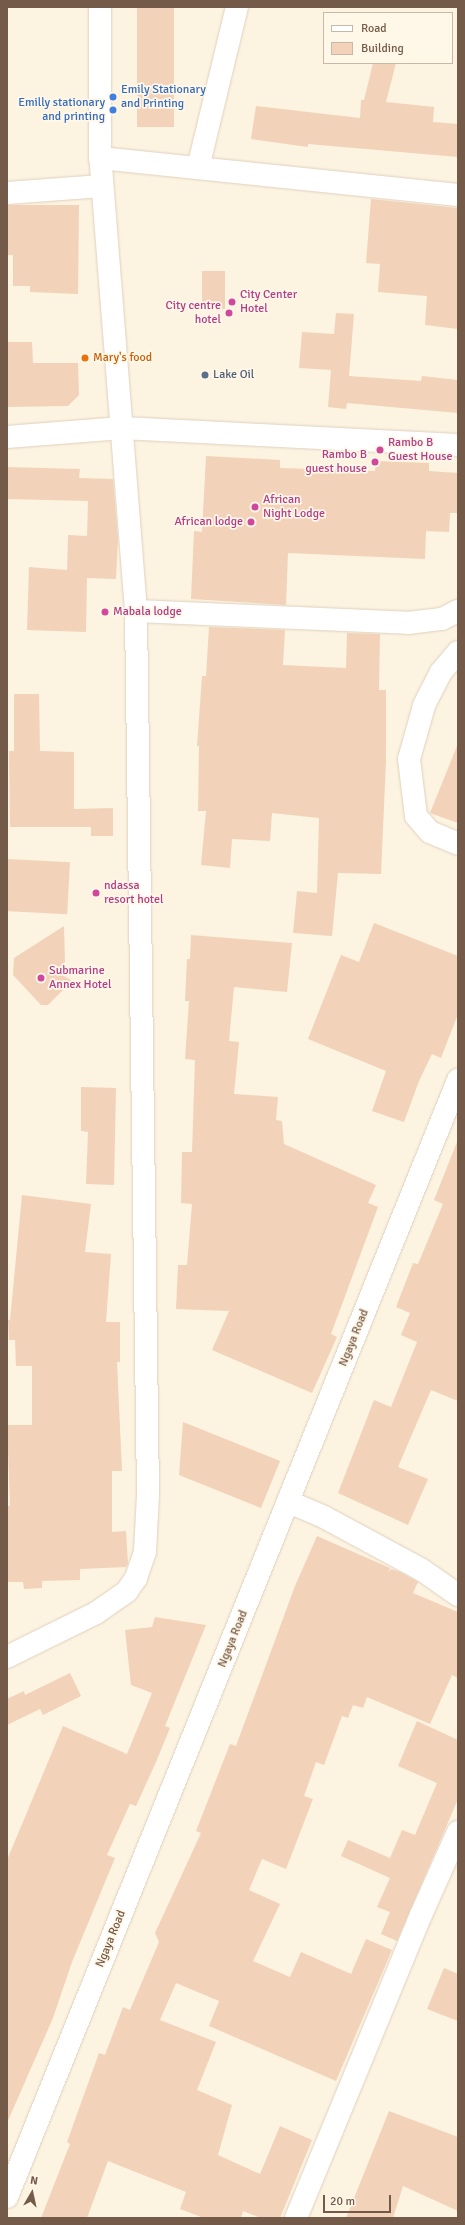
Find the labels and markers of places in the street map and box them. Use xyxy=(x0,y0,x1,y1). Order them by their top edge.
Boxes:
place label: Emily Stationary and Printing xyxy=(121,83,206,111)
marker: Emily Stationary and Printing xyxy=(108,92,118,102)
place label: Emilly stationary and printing xyxy=(18,96,105,124)
marker: Emilly stationary and printing xyxy=(108,105,118,115)
place label: City Center Hotel xyxy=(240,288,297,316)
marker: City Center Hotel xyxy=(227,297,237,307)
place label: City centre hotel xyxy=(166,299,221,327)
marker: City centre hotel xyxy=(224,308,234,318)
place label: Mary's food xyxy=(93,351,152,365)
marker: Mary's food xyxy=(80,353,90,363)
place label: Lake Oil xyxy=(213,368,254,382)
marker: Lake Oil xyxy=(200,370,210,380)
place label: Rambo B Guest House xyxy=(388,436,452,464)
marker: Rambo B Guest House xyxy=(375,445,385,455)
place label: Rambo B guest house xyxy=(305,448,367,476)
marker: Rambo B guest house xyxy=(370,457,380,467)
place label: African Night Lodge xyxy=(263,493,325,521)
marker: African Night Lodge xyxy=(250,502,260,512)
place label: African lodge xyxy=(174,515,243,529)
marker: African lodge xyxy=(246,517,256,527)
place label: Mabala lodge xyxy=(113,605,182,619)
marker: Mabala lodge xyxy=(100,607,110,617)
place label: ndassa resort hotel xyxy=(104,879,163,907)
marker: ndassa resort hotel xyxy=(91,888,101,898)
place label: Submarine Annex Hotel xyxy=(49,964,111,992)
marker: Submarine Annex Hotel xyxy=(36,973,46,983)

